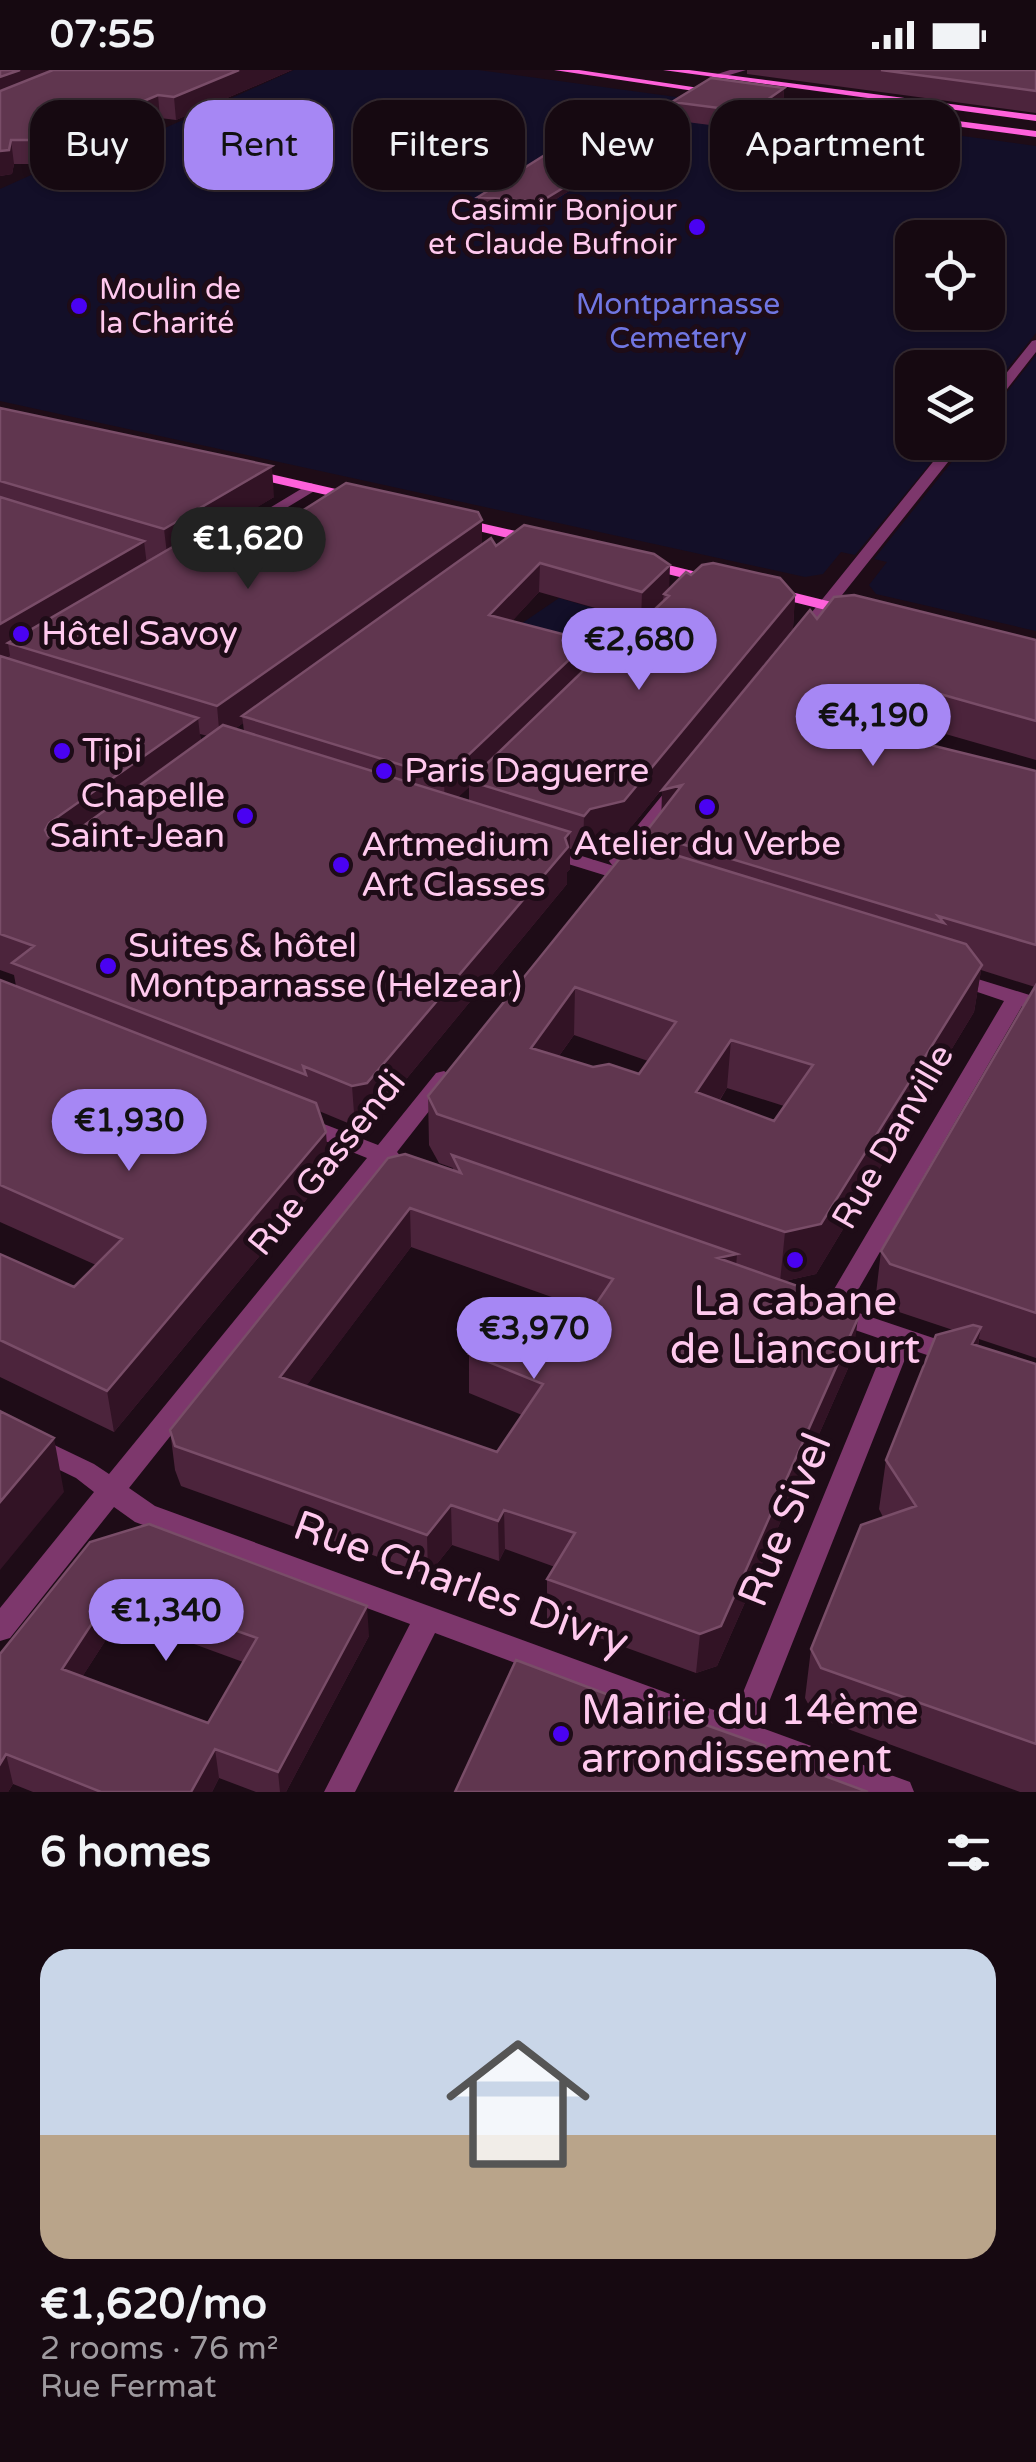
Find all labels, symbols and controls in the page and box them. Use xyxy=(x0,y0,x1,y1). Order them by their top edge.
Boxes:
text: 07:55 xyxy=(50,12,155,58)
chip: Buy xyxy=(30,100,164,190)
chip: Rent xyxy=(184,100,333,190)
chip: Filters xyxy=(353,100,525,190)
chip: New xyxy=(545,100,690,190)
chip: Apartment xyxy=(710,100,960,190)
place label: Casimir Bonjour et Claude Bufnoir xyxy=(428,192,678,263)
marker: Casimir Bonjour et Claude Bufnoir xyxy=(686,216,708,238)
map controls xyxy=(895,220,1005,460)
button: locate xyxy=(895,220,1005,330)
place label: Moulin de la Charité xyxy=(99,271,241,342)
park label: Montparnasse Cemetery xyxy=(576,286,780,357)
marker: Moulin de la Charité xyxy=(68,295,90,317)
button: layers xyxy=(895,350,1005,460)
pin: €1,620 xyxy=(167,507,329,592)
text: €1,620 xyxy=(193,520,303,558)
pin: €2,680 xyxy=(558,608,720,693)
place label: Hôtel Savoy xyxy=(41,613,238,655)
text: €2,680 xyxy=(584,621,694,659)
marker: Hôtel Savoy xyxy=(10,623,32,645)
pin: €4,190 xyxy=(792,684,954,769)
text: €4,190 xyxy=(818,697,928,735)
place label: Tipi xyxy=(82,730,142,772)
marker: Tipi xyxy=(51,740,73,762)
place label: Paris Daguerre xyxy=(404,750,649,792)
marker: Paris Daguerre xyxy=(373,760,395,782)
place label: Chapelle Saint-Jean xyxy=(49,775,225,857)
marker: Atelier du Verbe xyxy=(696,796,718,818)
marker: Chapelle Saint-Jean xyxy=(234,805,256,827)
place label: Atelier du Verbe xyxy=(573,823,841,865)
place label: Artmedium Art Classes xyxy=(361,824,550,906)
marker: Artmedium Art Classes xyxy=(330,854,352,876)
place label: Suites & hôtel Montparnasse (Helzear) xyxy=(128,925,522,1007)
marker: Suites & hôtel Montparnasse (Helzear) xyxy=(97,955,119,977)
street label: Rue Danville xyxy=(823,1037,963,1237)
street label: Rue Gassendi xyxy=(239,1062,415,1264)
pin: €1,930 xyxy=(48,1089,210,1174)
text: €1,930 xyxy=(74,1102,184,1140)
marker: La cabane de Liancourt xyxy=(784,1249,806,1271)
place label: La cabane de Liancourt xyxy=(670,1276,920,1375)
pin: €3,970 xyxy=(453,1297,615,1382)
text: €3,970 xyxy=(479,1310,589,1348)
street label: Rue Sivel xyxy=(727,1426,843,1614)
street label: Rue Charles Divry xyxy=(287,1500,635,1668)
pin: €1,340 xyxy=(85,1579,247,1664)
text: €1,340 xyxy=(111,1592,221,1630)
place label: Mairie du 14ème arrondissement xyxy=(581,1685,919,1784)
marker: Mairie du 14ème arrondissement xyxy=(550,1723,572,1745)
icon: filters xyxy=(941,1825,996,1880)
text: 6 homes xyxy=(40,1827,211,1878)
icon: home xyxy=(428,2014,608,2194)
text: €1,620/mo xyxy=(40,2279,267,2330)
text: 2 rooms · 76 m² xyxy=(40,2330,279,2368)
text: Rue Fermat xyxy=(40,2368,216,2406)

